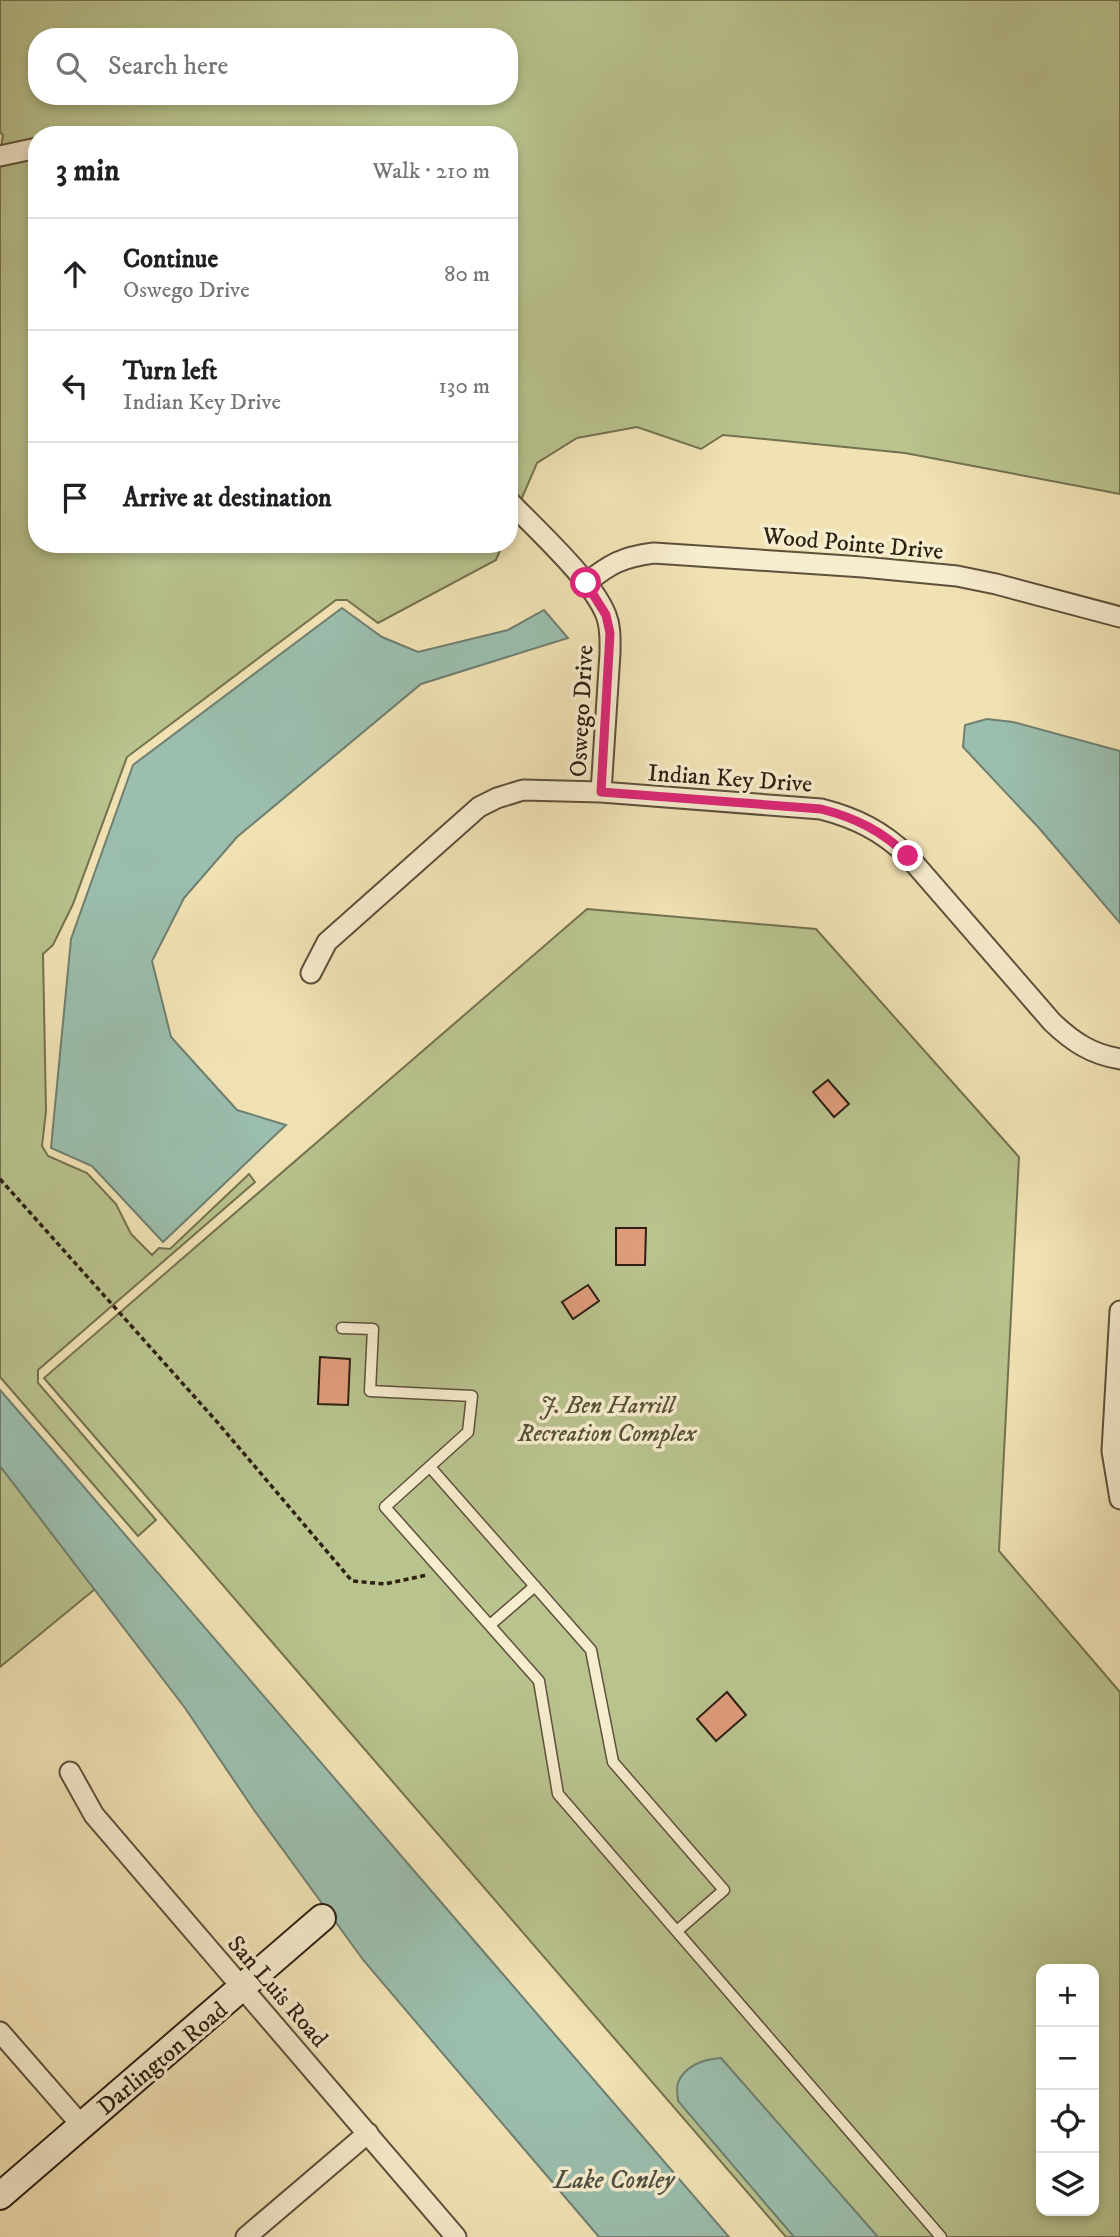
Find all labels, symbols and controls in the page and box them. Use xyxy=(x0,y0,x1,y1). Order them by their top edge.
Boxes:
search box xyxy=(28,28,518,105)
icon: search xyxy=(52,48,90,86)
text: Search here xyxy=(108,50,228,83)
text: 3 min xyxy=(56,153,120,190)
text: Walk · 210 m xyxy=(373,157,490,186)
text: Continue xyxy=(123,243,218,276)
icon: ahead xyxy=(56,255,94,293)
text: 80 m xyxy=(444,260,490,289)
text: Oswego Drive xyxy=(123,276,250,305)
text: Turn left xyxy=(123,355,217,388)
icon: left xyxy=(56,367,94,405)
text: 130 m xyxy=(438,372,490,401)
text: Indian Key Drive xyxy=(123,388,281,417)
icon: arrive xyxy=(56,479,94,517)
text: Arrive at destination xyxy=(123,482,332,515)
street label: Wood Pointe Drive xyxy=(760,521,945,567)
route start xyxy=(570,567,601,598)
street label: Oswego Drive xyxy=(564,644,600,778)
street label: Indian Key Drive xyxy=(647,758,813,800)
route end xyxy=(892,840,923,871)
park label: J. Ben Harrill Recreation Complex xyxy=(517,1391,698,1449)
street label: San Luis Road xyxy=(221,1930,334,2054)
map controls xyxy=(1036,1964,1099,2216)
button: + xyxy=(1036,1964,1099,2027)
street label: Darlington Road xyxy=(91,1995,234,2122)
button: − xyxy=(1036,2027,1099,2090)
button: locate xyxy=(1036,2090,1099,2153)
button: layers xyxy=(1036,2153,1099,2216)
water label: Lake Conley xyxy=(552,2164,676,2197)

